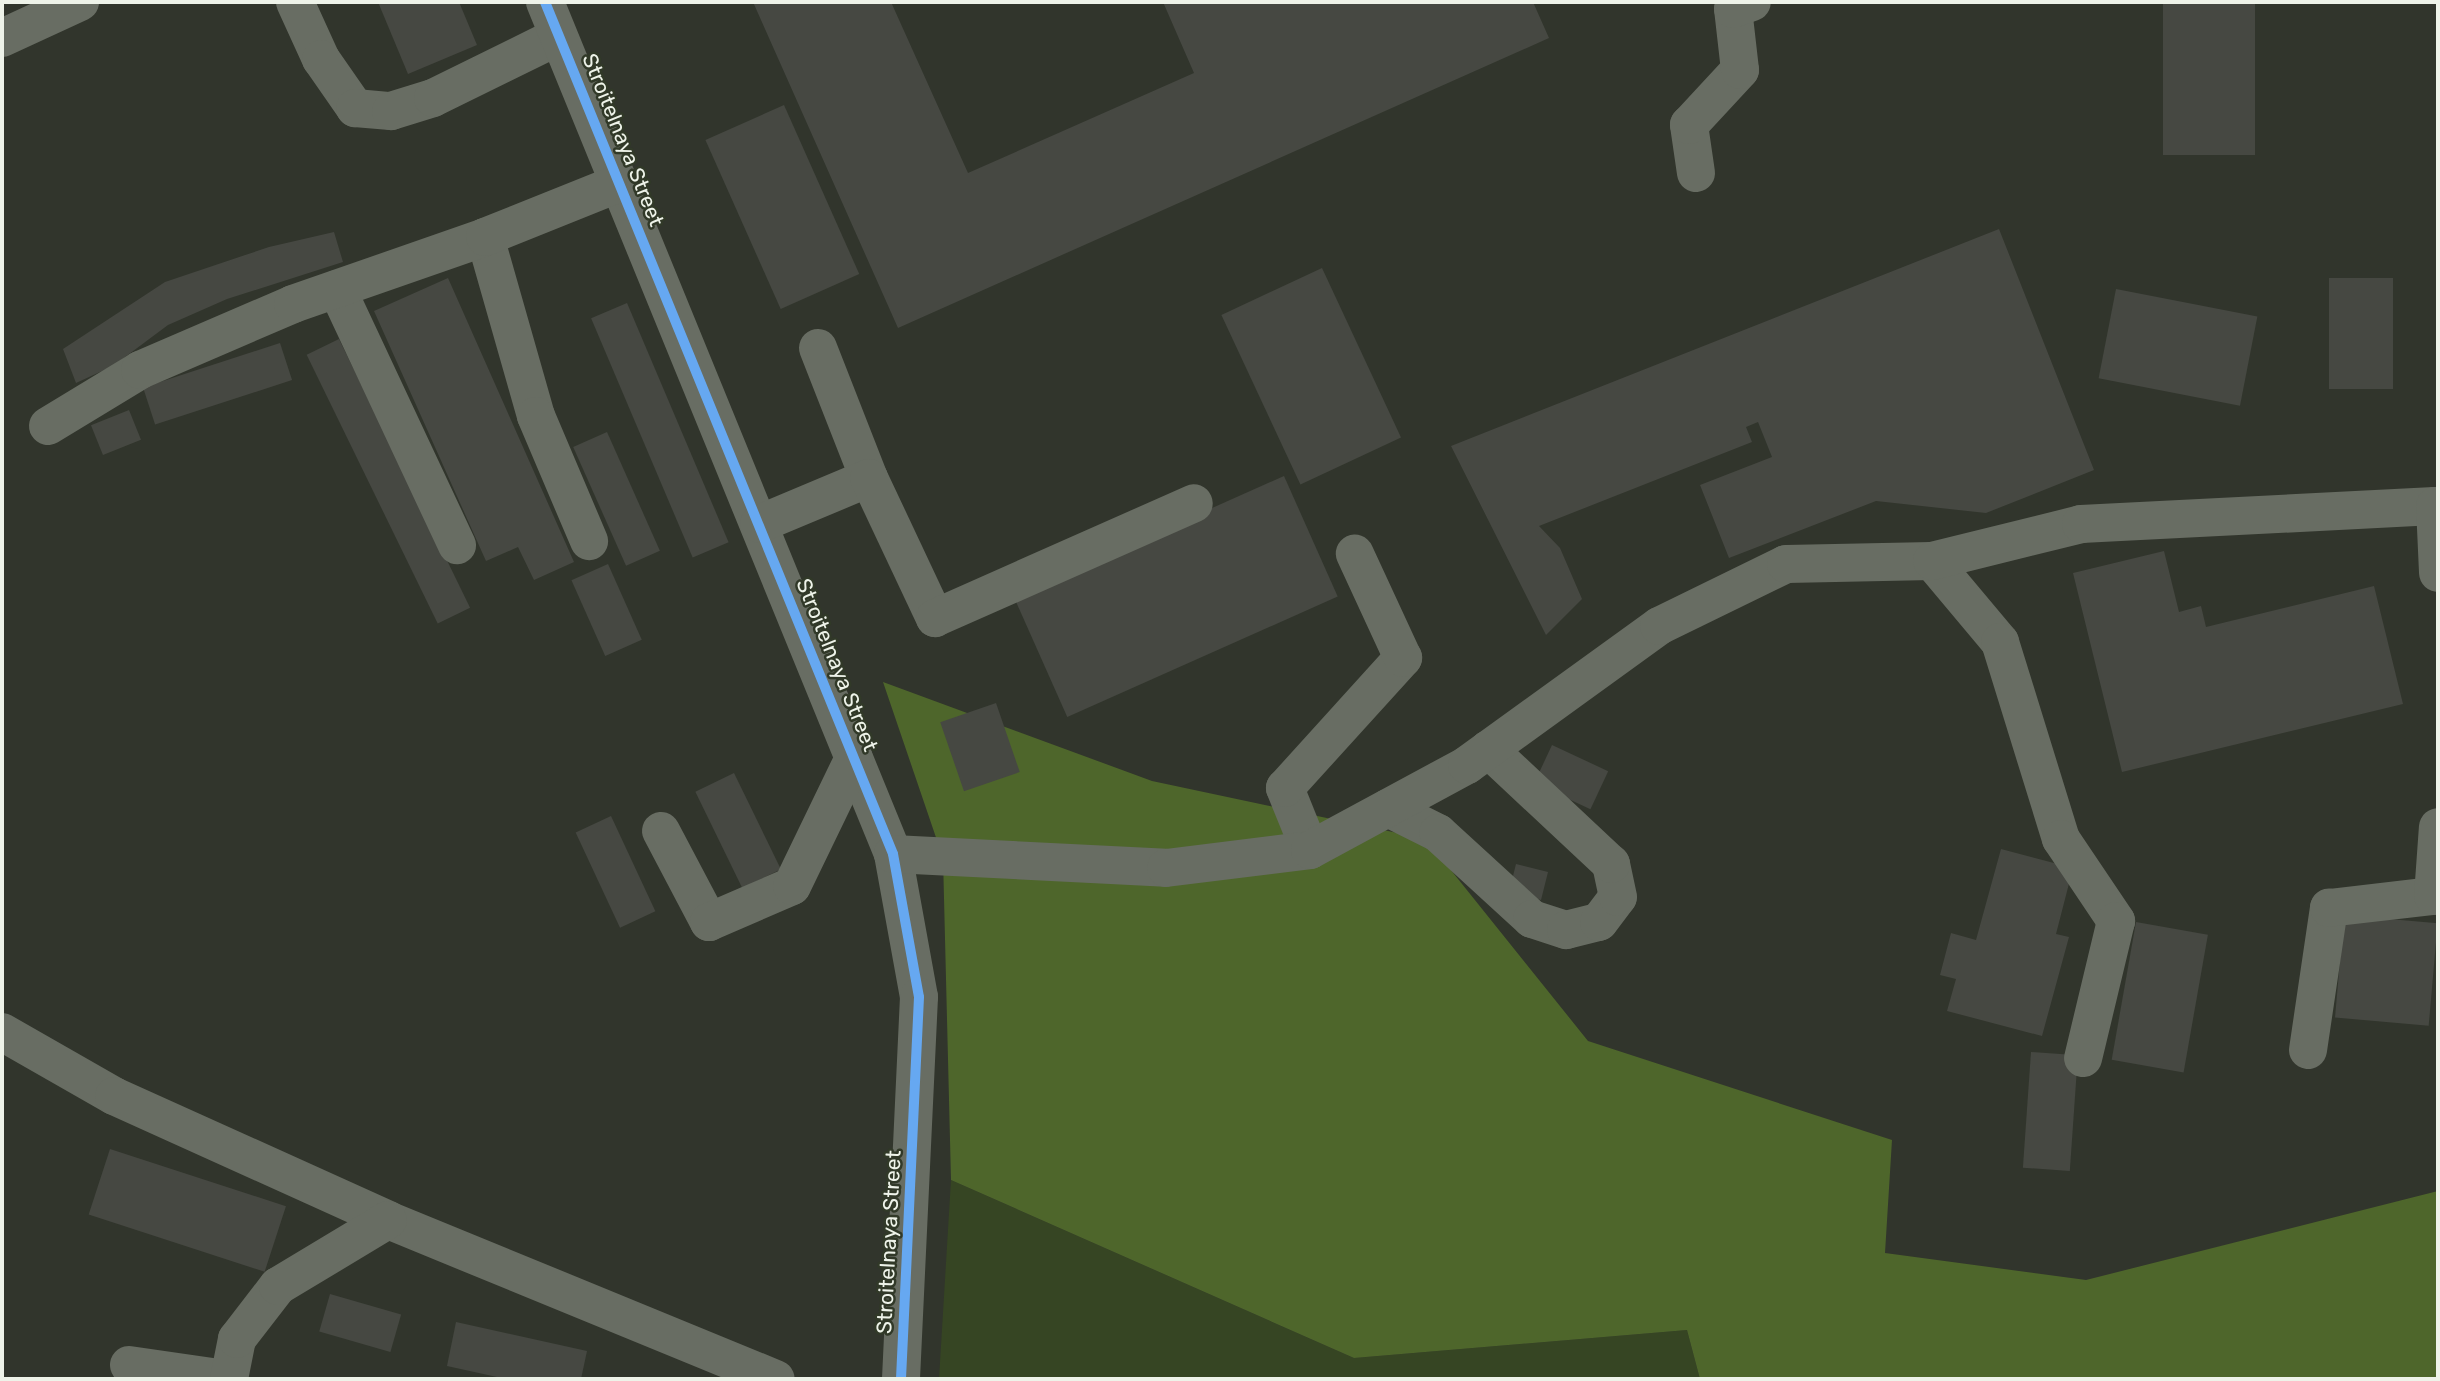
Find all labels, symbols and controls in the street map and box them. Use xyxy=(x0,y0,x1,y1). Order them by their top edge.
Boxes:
street label: Stroitelnaya Street xyxy=(577,50,669,230)
street label: Stroitelnaya Street xyxy=(791,575,883,755)
street label: Stroitelnaya Street xyxy=(872,1149,906,1335)

